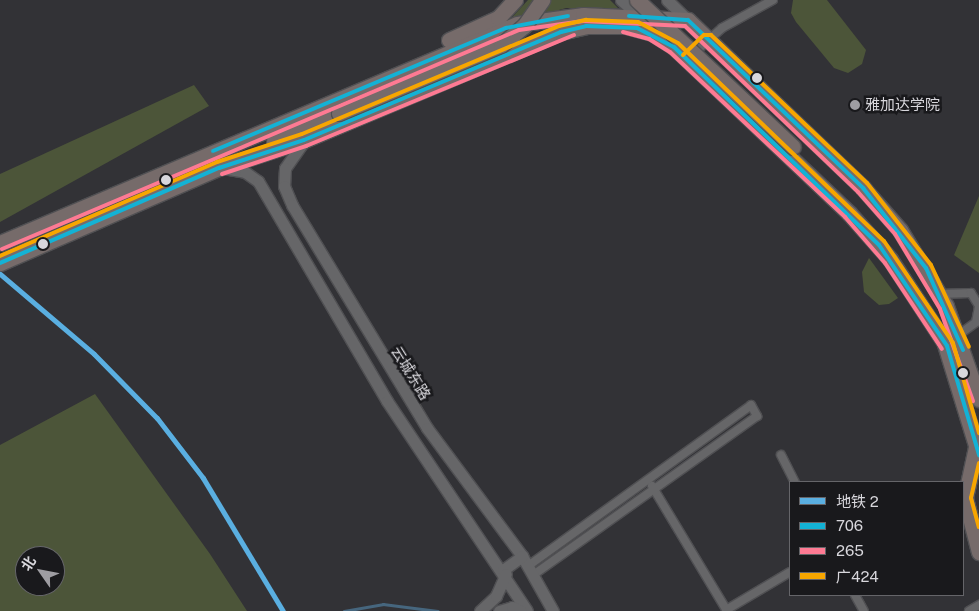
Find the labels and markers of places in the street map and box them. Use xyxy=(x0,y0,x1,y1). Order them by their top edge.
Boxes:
unlabelled marker xyxy=(752,73,762,83)
place label: 雅加达学院 xyxy=(865,96,940,114)
marker: 雅加达学院 xyxy=(849,99,861,111)
unlabelled marker xyxy=(161,175,171,185)
unlabelled marker xyxy=(38,239,48,249)
unlabelled marker xyxy=(958,368,968,378)

